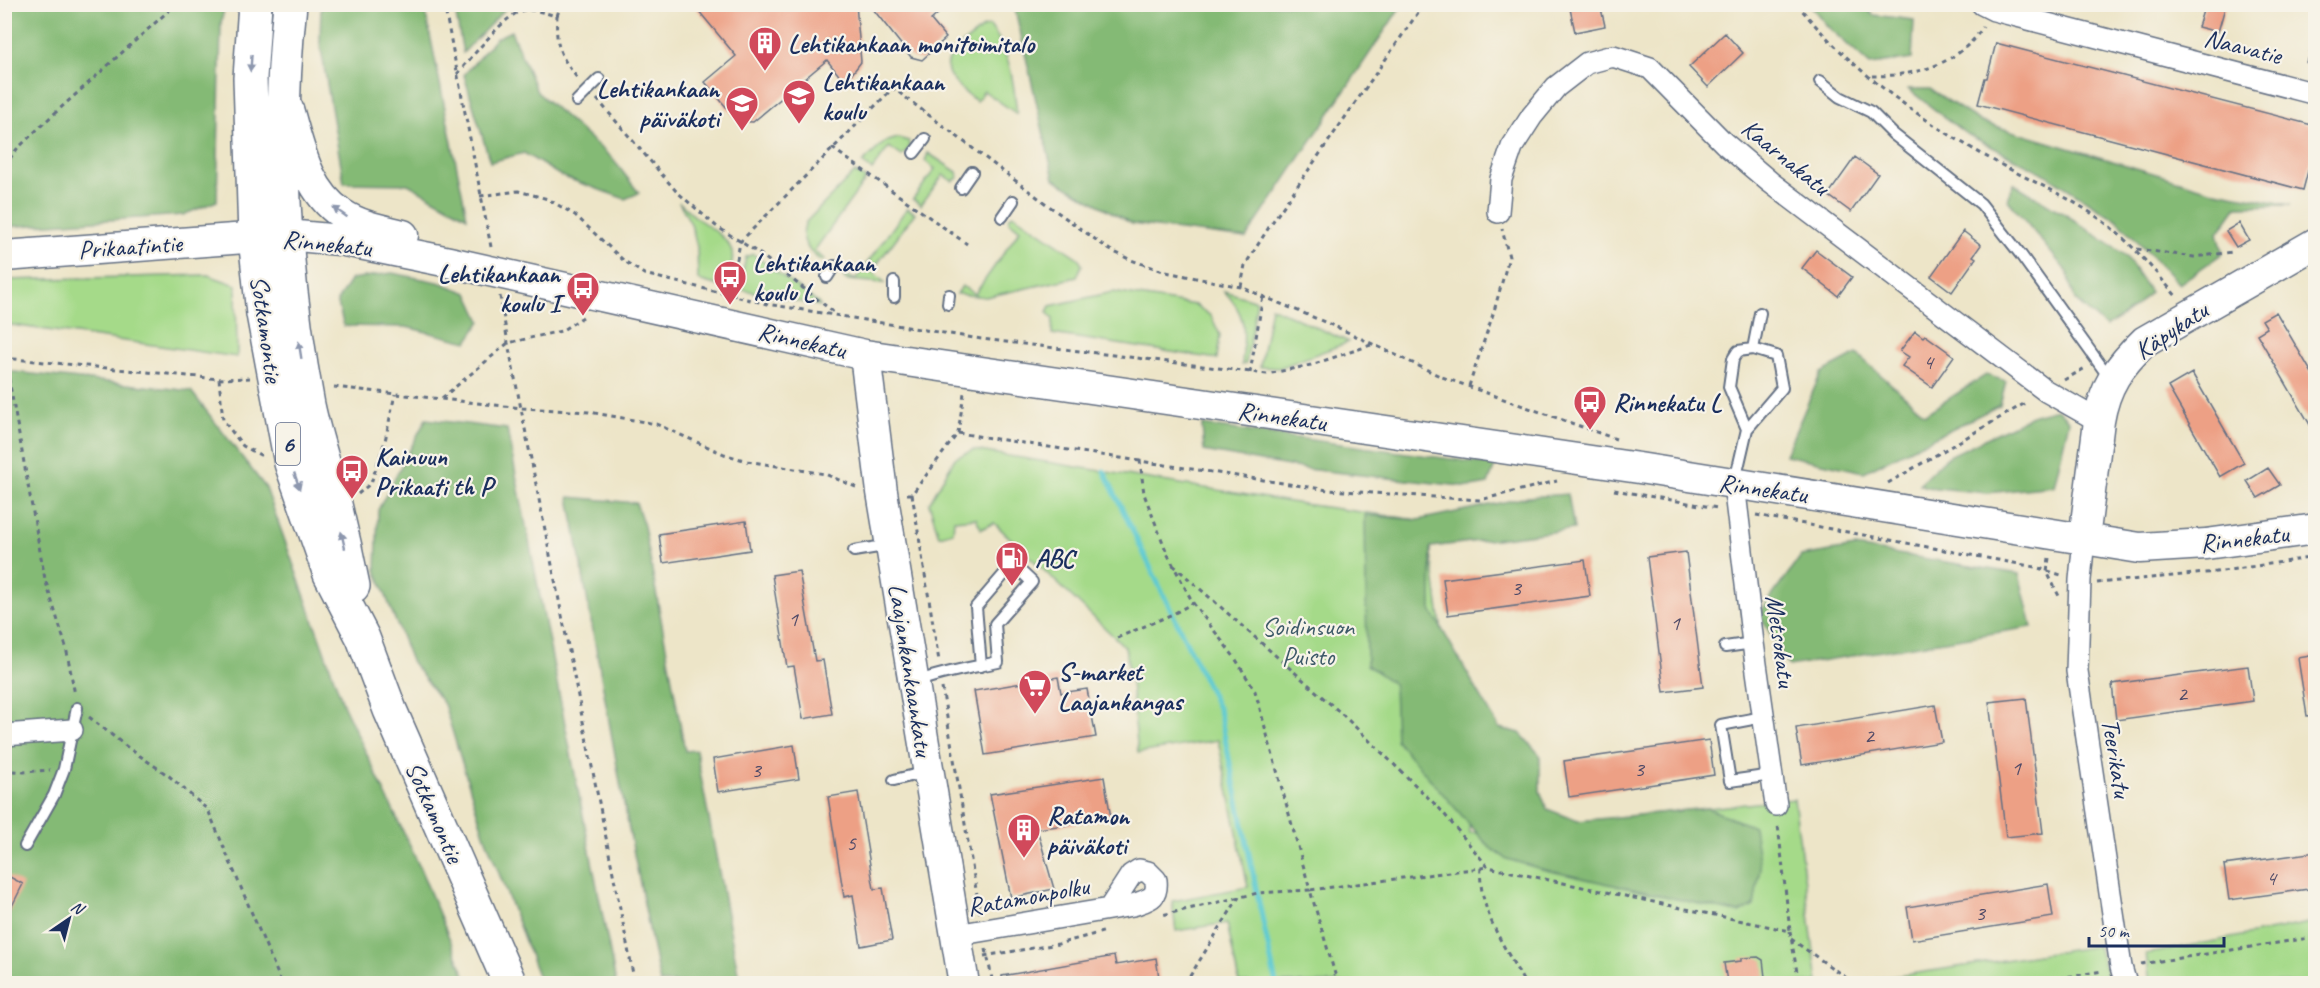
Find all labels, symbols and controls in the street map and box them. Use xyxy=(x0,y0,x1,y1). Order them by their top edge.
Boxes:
street label: Naavatie xyxy=(2201,21,2286,72)
building icon: Lehtikankaan monitoimitalo xyxy=(747,25,783,72)
place label: Lehtikankaan monitoimitalo xyxy=(788,27,1036,60)
one-way arrow xyxy=(246,53,255,72)
place label: Lehtikankaan koulu xyxy=(822,65,946,128)
place label: Lehtikankaan päiväkoti xyxy=(597,72,722,135)
school or university icon: Lehtikankaan koulu xyxy=(781,78,817,125)
school or university icon: Lehtikankaan päiväkoti xyxy=(724,85,760,132)
street label: Kaarnakatu xyxy=(1735,112,1839,205)
one-way arrow xyxy=(333,206,349,218)
street label: Rinnekatu xyxy=(281,222,374,265)
street label: Prikaatintie xyxy=(77,226,185,267)
place label: Lehtikankaan koulu L xyxy=(753,246,877,309)
place label: Lehtikankaan koulu I xyxy=(438,257,566,320)
bus stop icon: Lehtikankaan koulu L xyxy=(712,259,748,306)
bus stop icon: Lehtikankaan koulu I xyxy=(565,270,601,317)
street label: Sotkamontie xyxy=(243,274,291,386)
street label: Käpykatu xyxy=(2128,292,2216,367)
street label: Rinnekatu xyxy=(755,314,850,367)
one-way arrow xyxy=(295,340,304,359)
house number: 4 xyxy=(1923,348,1935,376)
bus stop icon: Rinnekatu L xyxy=(1572,384,1608,431)
place label: Rinnekatu L xyxy=(1613,386,1723,419)
street label: Rinnekatu xyxy=(1236,394,1330,439)
road number: 6 xyxy=(276,423,300,465)
place label: Kainuun Prikaati th P xyxy=(375,440,497,503)
bus stop icon: Kainuun Prikaati th P xyxy=(334,453,370,500)
street label: Rinnekatu xyxy=(1717,466,1811,511)
one-way arrow xyxy=(293,472,303,490)
street label: Rinnekatu xyxy=(2198,517,2292,560)
one-way arrow xyxy=(338,530,347,549)
fuel station icon: ABC xyxy=(994,540,1030,587)
place label: ABC xyxy=(1035,542,1078,575)
house number: 3 xyxy=(1511,574,1523,602)
street label: Laajankankaankatu xyxy=(881,581,941,761)
street label: Metsokatu xyxy=(1758,593,1803,690)
house number: 1 xyxy=(788,605,799,633)
house number: 1 xyxy=(1670,609,1681,637)
park label: Soidinsuon Puisto xyxy=(1262,610,1356,673)
place label: S-market Laajankangas xyxy=(1058,655,1185,718)
supermarket icon: S-market Laajankangas xyxy=(1017,668,1053,715)
house number: 2 xyxy=(2177,680,2189,708)
street label: Teerikatu xyxy=(2094,716,2139,802)
house number: 2 xyxy=(1864,722,1876,750)
house number: 1 xyxy=(2011,754,2022,782)
house number: 3 xyxy=(1634,755,1646,783)
street label: Sotkamontie xyxy=(398,756,472,869)
house number: 3 xyxy=(751,756,763,784)
place label: Ratamon päiväkoti xyxy=(1047,799,1131,862)
building icon: Ratamon päiväkoti xyxy=(1006,812,1042,859)
house number: 5 xyxy=(846,829,857,857)
house number: 4 xyxy=(2266,864,2278,892)
street label: Ratamonpolku xyxy=(964,869,1094,923)
north arrow xyxy=(39,889,99,949)
text: N xyxy=(67,896,89,920)
house number: 3 xyxy=(1975,899,1987,927)
scale bar xyxy=(2089,910,2224,948)
text: 50 m xyxy=(2098,920,2131,942)

